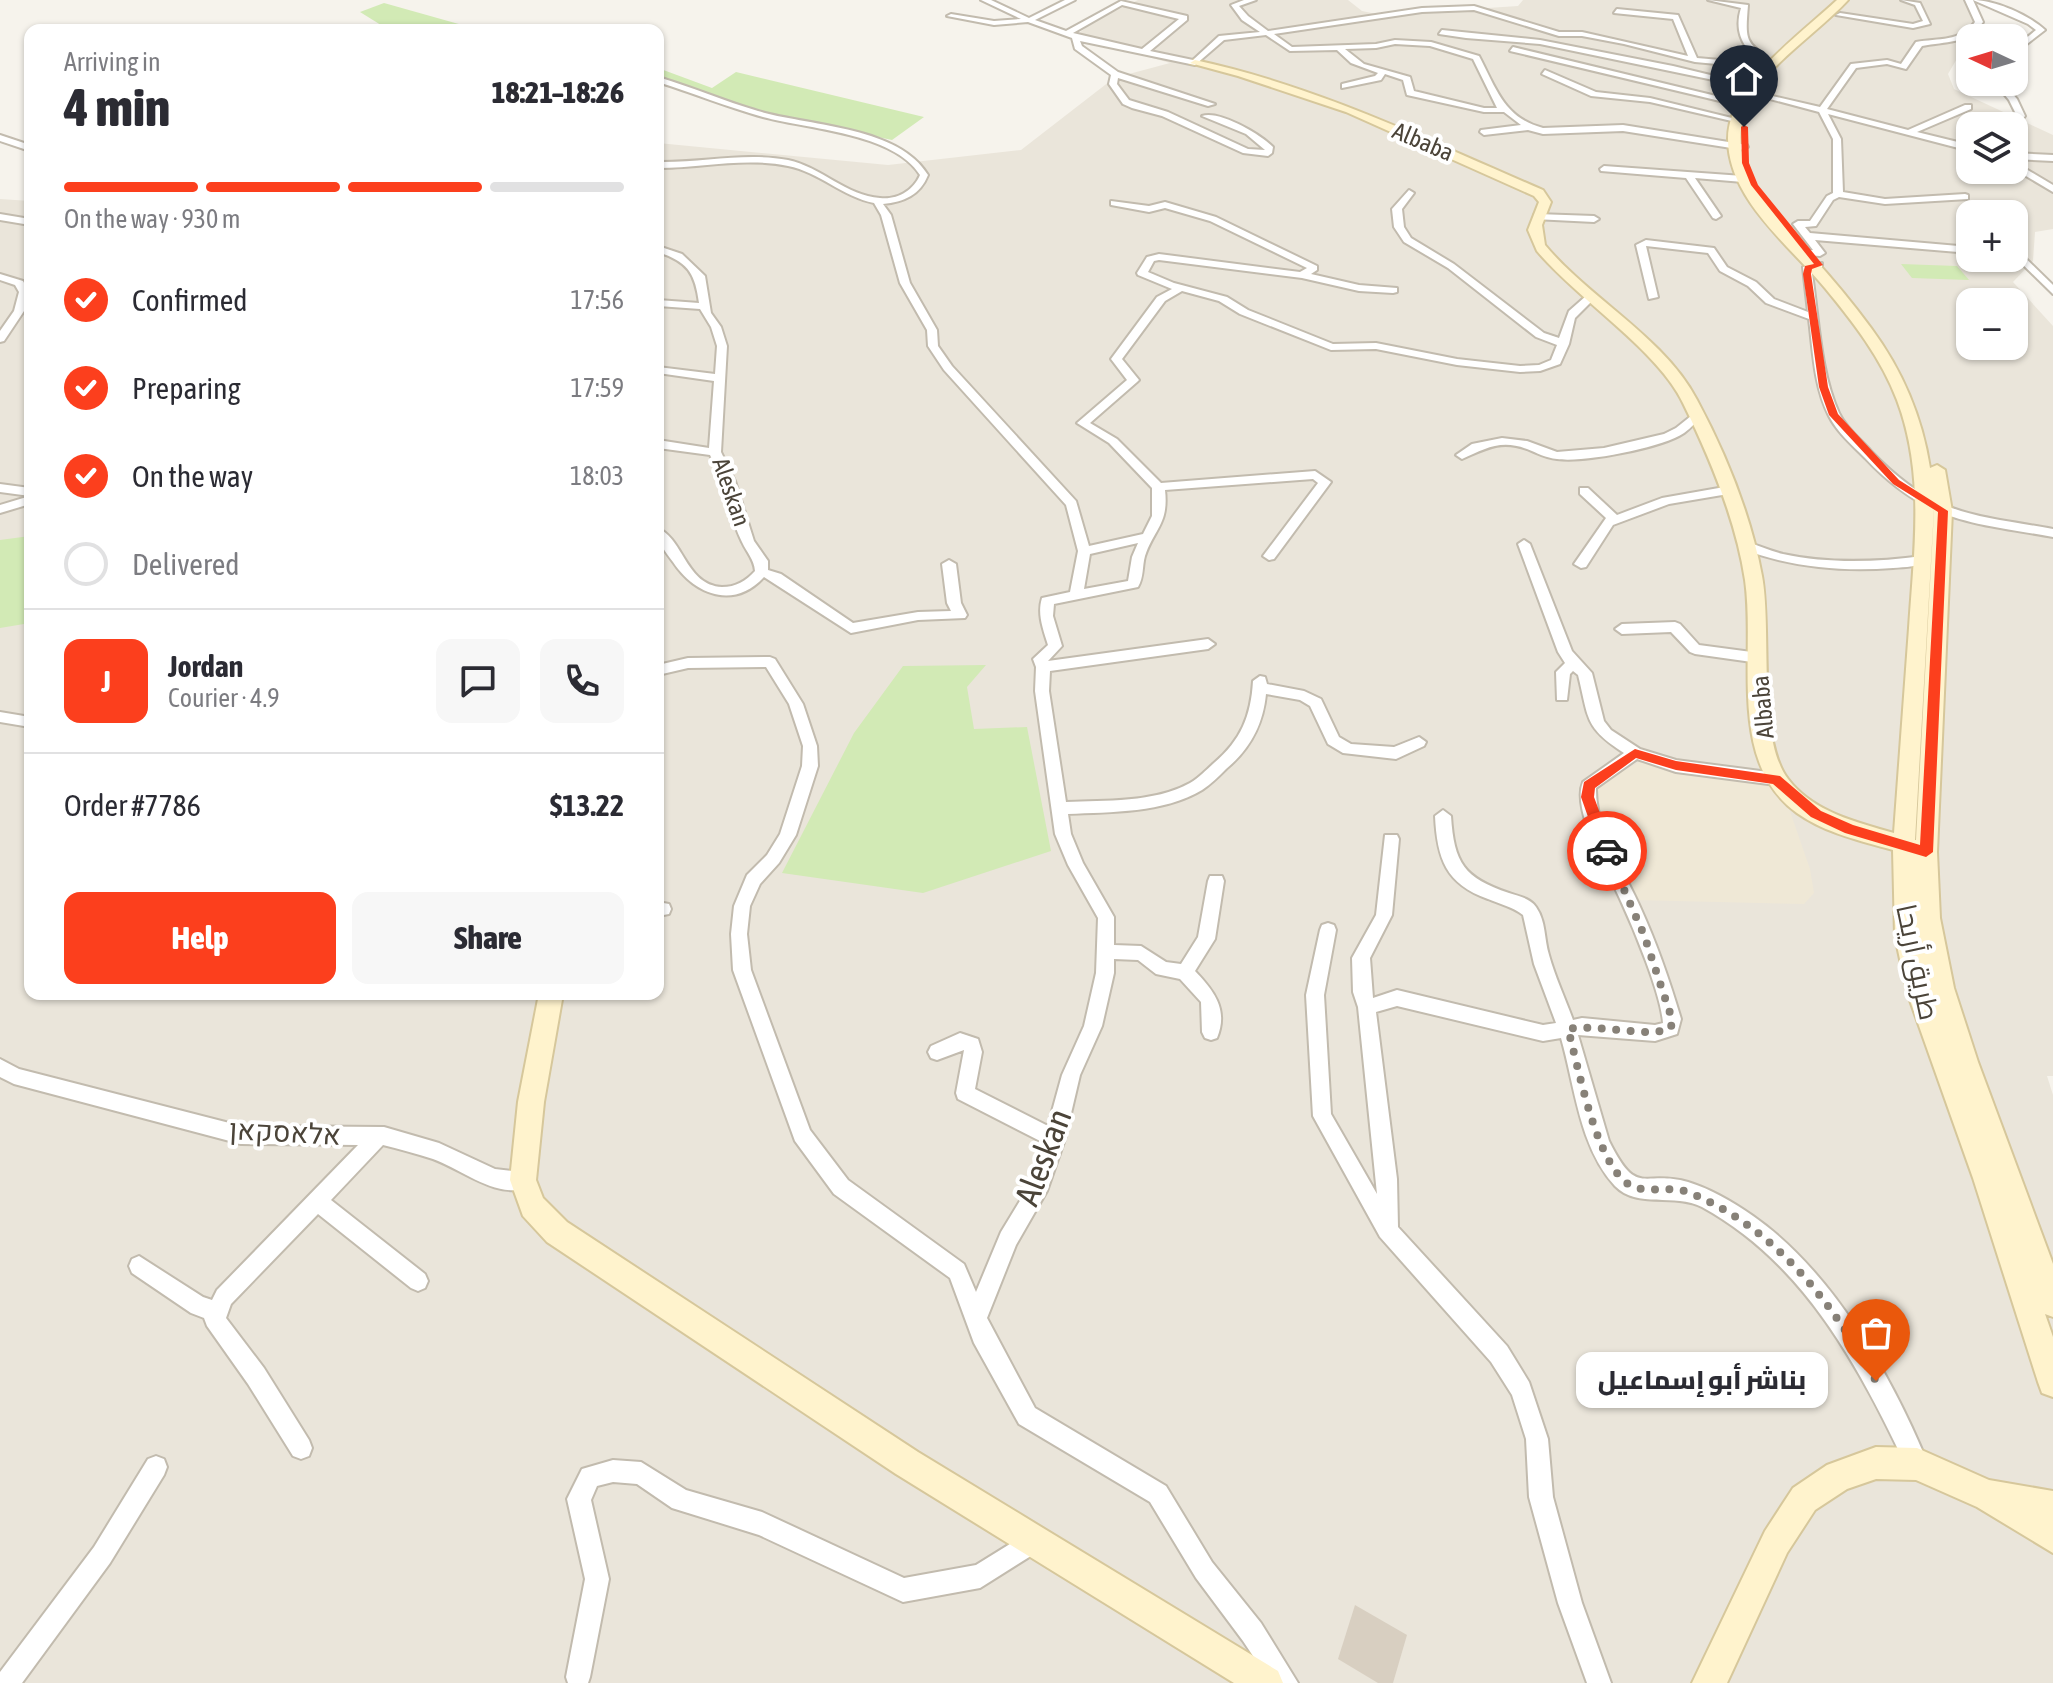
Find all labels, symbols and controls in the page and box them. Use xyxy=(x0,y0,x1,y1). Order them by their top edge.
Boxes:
north arrow xyxy=(1956,24,2028,96)
map controls xyxy=(1956,24,2028,360)
pin xyxy=(1710,45,1778,127)
text: Arriving in xyxy=(64,47,161,77)
icon: home xyxy=(1722,57,1766,101)
text: 18:21–18:26 xyxy=(492,75,624,109)
text: 4 min xyxy=(64,77,170,137)
button: layers xyxy=(1956,112,2028,184)
street label: Albaba xyxy=(1389,117,1458,166)
button: + xyxy=(1956,200,2028,272)
text: On the way · 930 m xyxy=(64,204,241,234)
icon: check xyxy=(64,278,108,322)
text: Confirmed xyxy=(132,283,247,317)
text: 17:56 xyxy=(570,285,624,315)
button: − xyxy=(1956,288,2028,360)
icon: check xyxy=(64,366,108,410)
text: Preparing xyxy=(132,371,241,405)
text: 17:59 xyxy=(570,373,624,403)
icon: check xyxy=(64,454,108,498)
street label: Aleskan xyxy=(707,454,756,530)
text: On the way xyxy=(132,459,253,493)
text: 18:03 xyxy=(570,461,624,491)
text: Delivered xyxy=(132,547,240,581)
button: chat xyxy=(436,639,520,723)
button: phone xyxy=(540,639,624,723)
text: Jordan xyxy=(168,649,243,683)
text: J xyxy=(101,664,111,698)
street label: Albaba xyxy=(1746,674,1779,740)
text: Courier · 4.9 xyxy=(168,683,279,713)
text: Order #7786 xyxy=(64,788,201,822)
text: $13.22 xyxy=(550,788,624,822)
courier xyxy=(1567,811,1647,891)
icon: car xyxy=(1585,829,1629,873)
button: Help xyxy=(64,892,336,984)
button: Share xyxy=(352,892,624,984)
street label: طريق أريحا xyxy=(1889,901,1947,1023)
street label: Aleskan xyxy=(1006,1103,1079,1211)
street label: אלאסקאן xyxy=(228,1113,342,1151)
pin xyxy=(1842,1299,1910,1381)
icon: bag xyxy=(1854,1311,1898,1355)
callout: بناشر أبو إسماعيل xyxy=(1576,1353,1828,1409)
text: بناشر أبو إسماعيل xyxy=(1598,1365,1806,1395)

